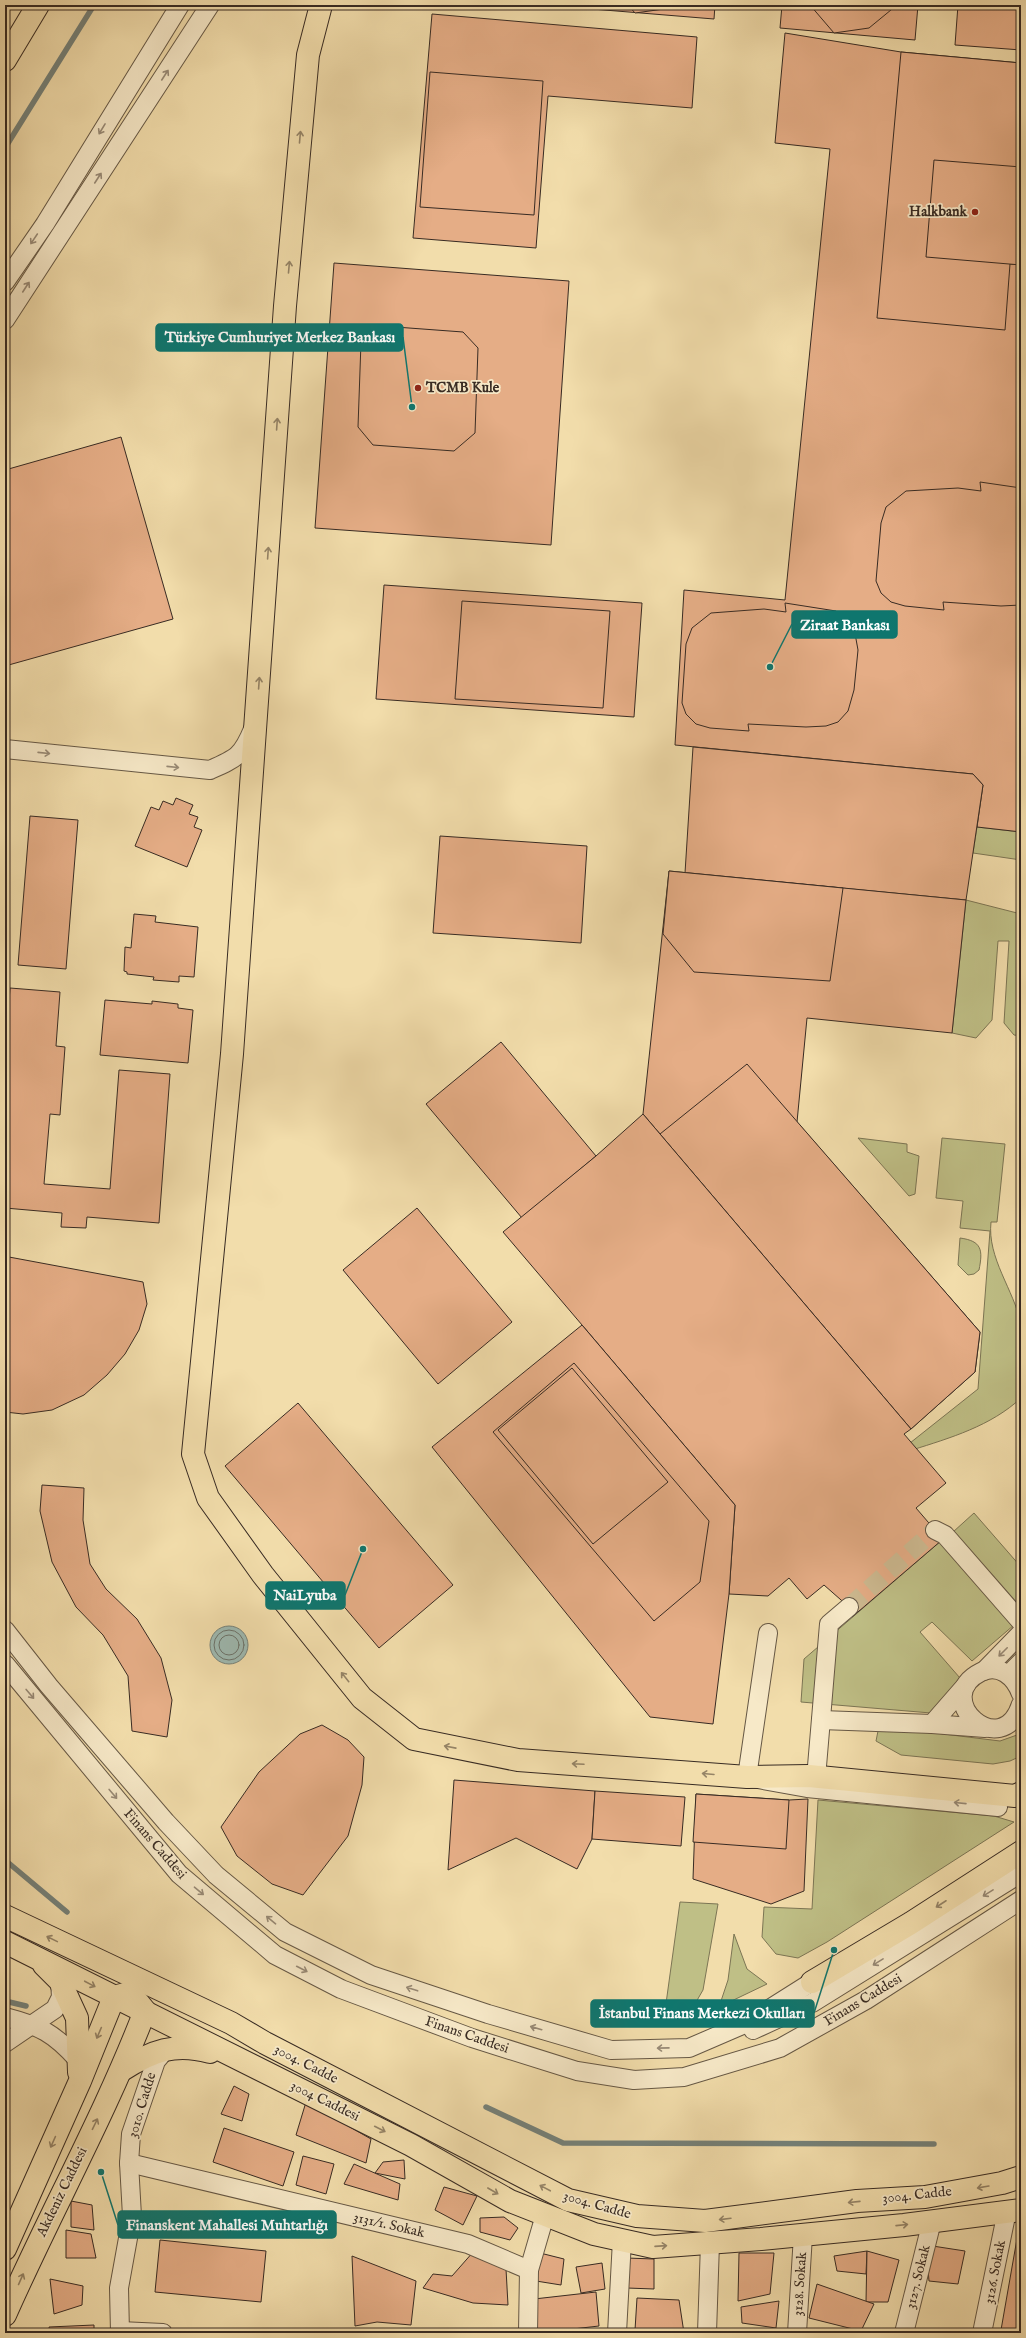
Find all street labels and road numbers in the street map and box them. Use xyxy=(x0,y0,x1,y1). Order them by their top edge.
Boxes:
street label: Finans Caddesi xyxy=(119,1805,191,1883)
street label: Finans Caddesi xyxy=(821,1970,905,2030)
street label: Finans Caddesi xyxy=(423,2012,512,2058)
street label: 3004. Cadde xyxy=(271,2040,342,2088)
street label: 3010. Cadde xyxy=(124,2070,161,2140)
street label: 3004 Caddesi xyxy=(287,2076,363,2126)
street label: Akdeniz Caddesi xyxy=(32,2144,92,2241)
street label: 3004. Cadde xyxy=(881,2182,953,2208)
street label: 3004. Cadde xyxy=(561,2187,633,2223)
street label: 3131/1. Sokak xyxy=(352,2208,427,2242)
street label: 3126. Sokak xyxy=(980,2238,1010,2305)
street label: 3127. Sokak xyxy=(901,2243,935,2311)
street label: 3128. Sokak xyxy=(789,2251,811,2317)

